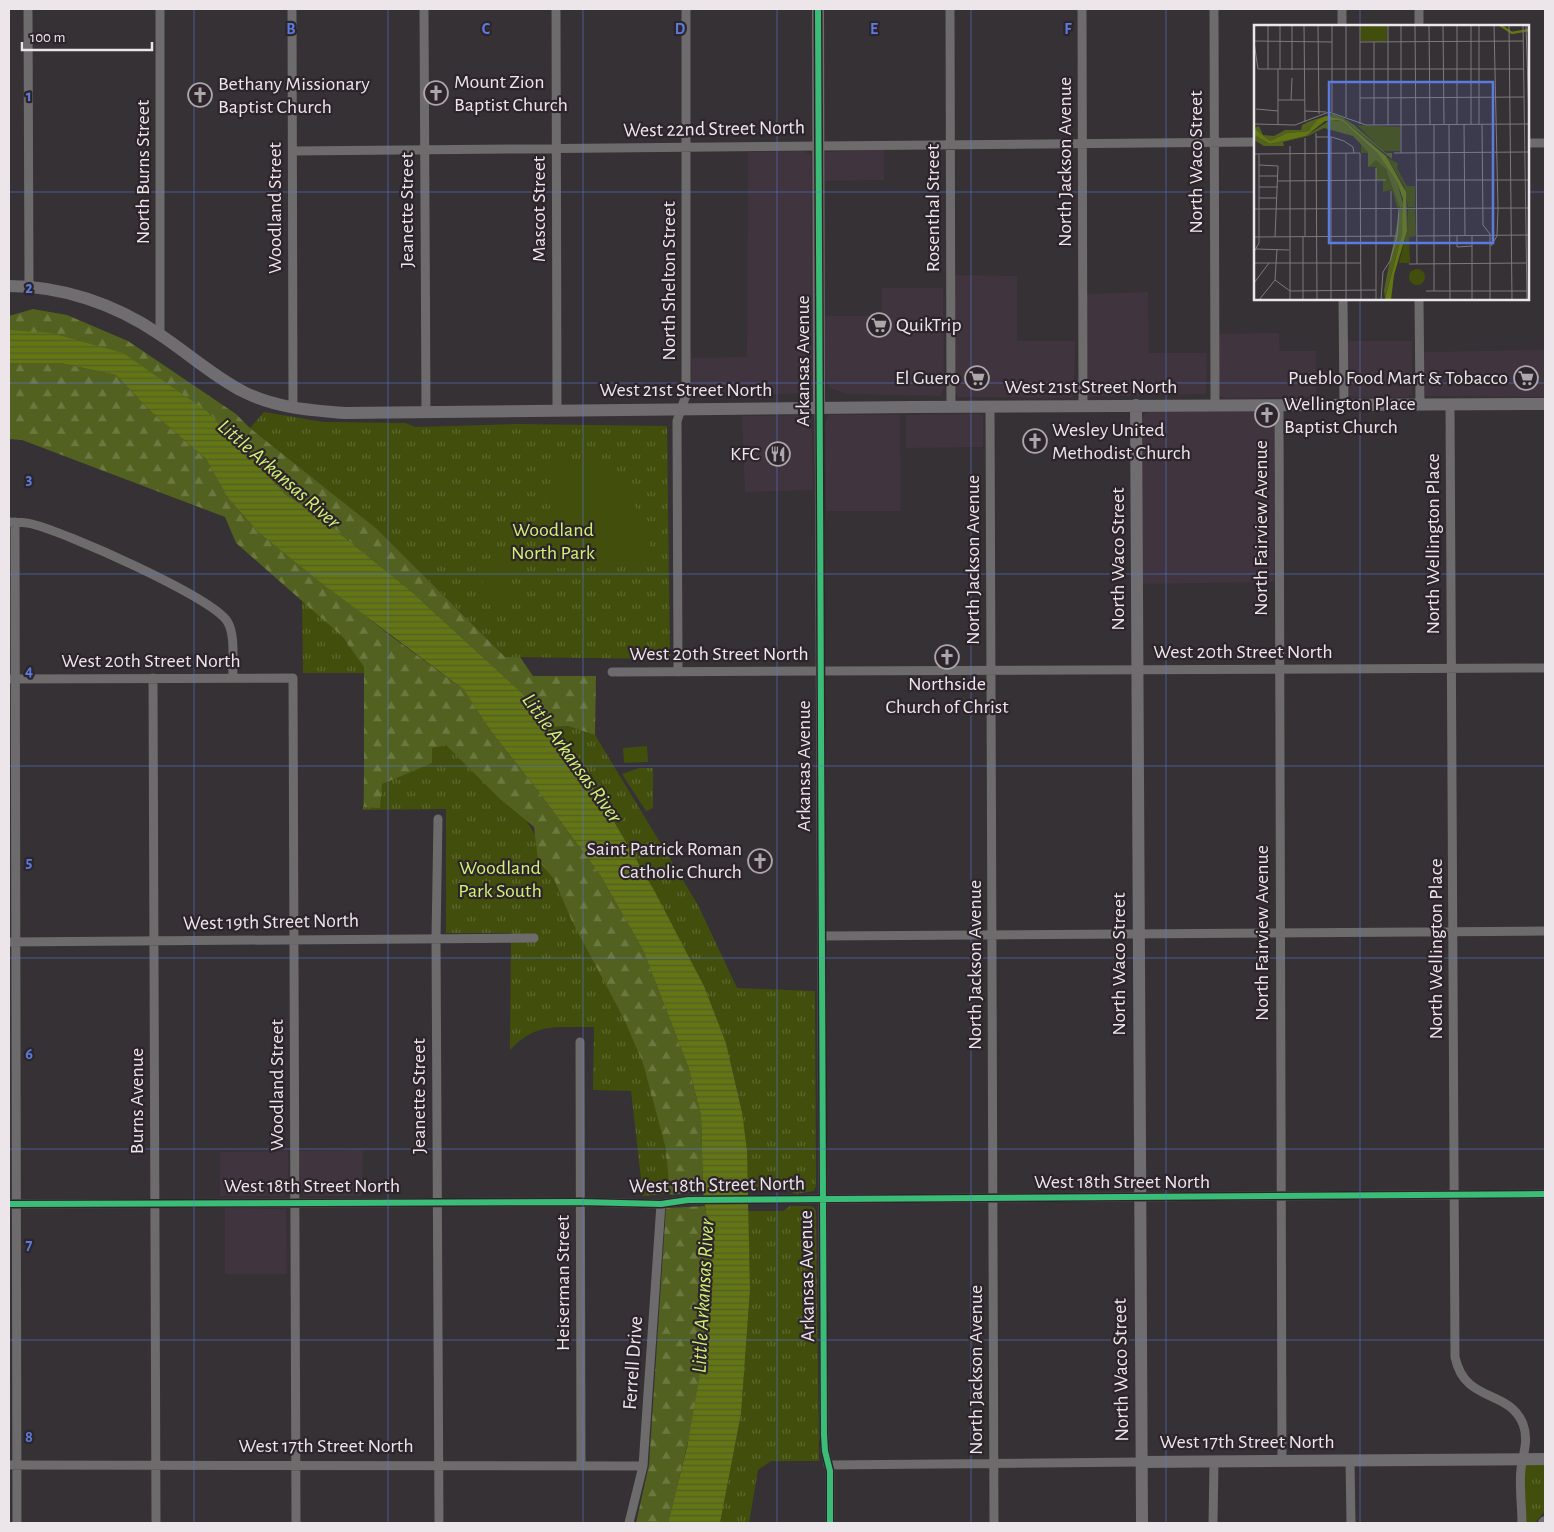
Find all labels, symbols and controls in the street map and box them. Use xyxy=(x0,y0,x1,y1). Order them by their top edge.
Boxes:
scale bar xyxy=(22,20,152,52)
text: B xyxy=(286,21,296,37)
text: C xyxy=(482,21,491,37)
text: D xyxy=(675,21,686,37)
text: E xyxy=(870,21,878,37)
text: F xyxy=(1064,21,1072,37)
inset map xyxy=(1254,25,1529,300)
text: 100 m xyxy=(30,30,65,45)
place label: Mount Zion Baptist Church xyxy=(454,72,568,115)
place label: Bethany Missionary Baptist Church xyxy=(218,74,370,117)
street label: North Jackson Avenue xyxy=(1055,77,1075,247)
church icon: Mount Zion Baptist Church xyxy=(423,80,449,106)
church icon: Bethany Missionary Baptist Church xyxy=(187,82,213,108)
text: 1 xyxy=(26,88,32,104)
street label: North Waco Street xyxy=(1186,90,1206,234)
street label: North Burns Street xyxy=(133,99,153,244)
street label: West 22nd Street North xyxy=(623,117,805,141)
street label: Woodland Street xyxy=(265,141,285,274)
street label: Rosenthal Street xyxy=(923,143,943,272)
street label: Jeanette Street xyxy=(397,152,417,268)
street label: Mascot Street xyxy=(529,155,549,262)
street label: North Shelton Street xyxy=(659,201,679,361)
text: 2 xyxy=(25,280,33,296)
street label: Arkansas Avenue xyxy=(793,295,813,427)
supermarket icon: QuikTrip xyxy=(866,312,892,338)
place label: QuikTrip xyxy=(896,315,962,335)
supermarket icon: El Guero xyxy=(964,365,990,391)
supermarket icon: Pueblo Food Mart & Tobacco xyxy=(1513,365,1539,391)
place label: El Guero xyxy=(895,368,960,388)
place label: Pueblo Food Mart & Tobacco xyxy=(1288,368,1508,388)
street label: West 21st Street North xyxy=(1005,377,1177,397)
street label: West 21st Street North xyxy=(600,380,772,400)
place label: Wellington Place Baptist Church xyxy=(1284,394,1416,437)
church icon: Wellington Place Baptist Church xyxy=(1254,402,1280,428)
water label: Little Arkansas River xyxy=(214,415,345,533)
place label: Wesley United Methodist Church xyxy=(1052,420,1191,463)
church icon: Wesley United Methodist Church xyxy=(1022,428,1048,454)
street label: North Fairview Avenue xyxy=(1251,440,1271,616)
restaurant icon: KFC xyxy=(765,441,791,467)
place label: KFC xyxy=(730,444,760,464)
street label: North Wellington Place xyxy=(1423,453,1443,635)
text: 3 xyxy=(26,471,33,487)
street label: North Jackson Avenue xyxy=(963,475,983,645)
street label: North Waco Street xyxy=(1108,487,1128,631)
park label: Woodland North Park xyxy=(511,520,595,563)
street label: West 20th Street North xyxy=(1153,642,1333,662)
street label: West 20th Street North xyxy=(629,644,809,664)
church icon: Northside Church of Christ xyxy=(934,644,960,670)
street label: West 20th Street North xyxy=(61,651,241,671)
text: 4 xyxy=(25,663,33,679)
place label: Northside Church of Christ xyxy=(885,674,1009,717)
water label: Little Arkansas River xyxy=(518,689,627,828)
street label: Arkansas Avenue xyxy=(794,700,814,832)
place label: Saint Patrick Roman Catholic Church xyxy=(587,839,742,882)
street label: North Fairview Avenue xyxy=(1252,845,1272,1021)
church icon: Saint Patrick Roman Catholic Church xyxy=(747,848,773,874)
text: 5 xyxy=(26,854,33,870)
park label: Woodland Park South xyxy=(458,858,542,901)
street label: North Wellington Place xyxy=(1426,858,1446,1040)
street label: North Jackson Avenue xyxy=(965,880,985,1050)
street label: North Waco Street xyxy=(1109,892,1129,1036)
street label: West 19th Street North xyxy=(183,910,359,934)
street label: Woodland Street xyxy=(267,1018,287,1151)
street label: Jeanette Street xyxy=(409,1038,429,1154)
text: 6 xyxy=(25,1046,33,1062)
street label: Burns Avenue xyxy=(127,1048,147,1154)
street label: West 18th Street North xyxy=(1034,1172,1210,1192)
street label: West 18th Street North xyxy=(629,1173,805,1197)
street label: West 18th Street North xyxy=(224,1176,400,1196)
street label: Arkansas Avenue xyxy=(796,1210,818,1342)
street label: Heiserman Street xyxy=(553,1214,573,1351)
water label: Little Arkansas River xyxy=(688,1217,718,1374)
text: 7 xyxy=(26,1237,33,1253)
street label: North Jackson Avenue xyxy=(966,1285,986,1455)
street label: North Waco Street xyxy=(1110,1298,1132,1442)
street label: Ferrell Drive xyxy=(620,1315,646,1411)
text: 8 xyxy=(25,1429,33,1445)
street label: West 17th Street North xyxy=(1159,1432,1335,1452)
street label: West 17th Street North xyxy=(238,1436,414,1456)

